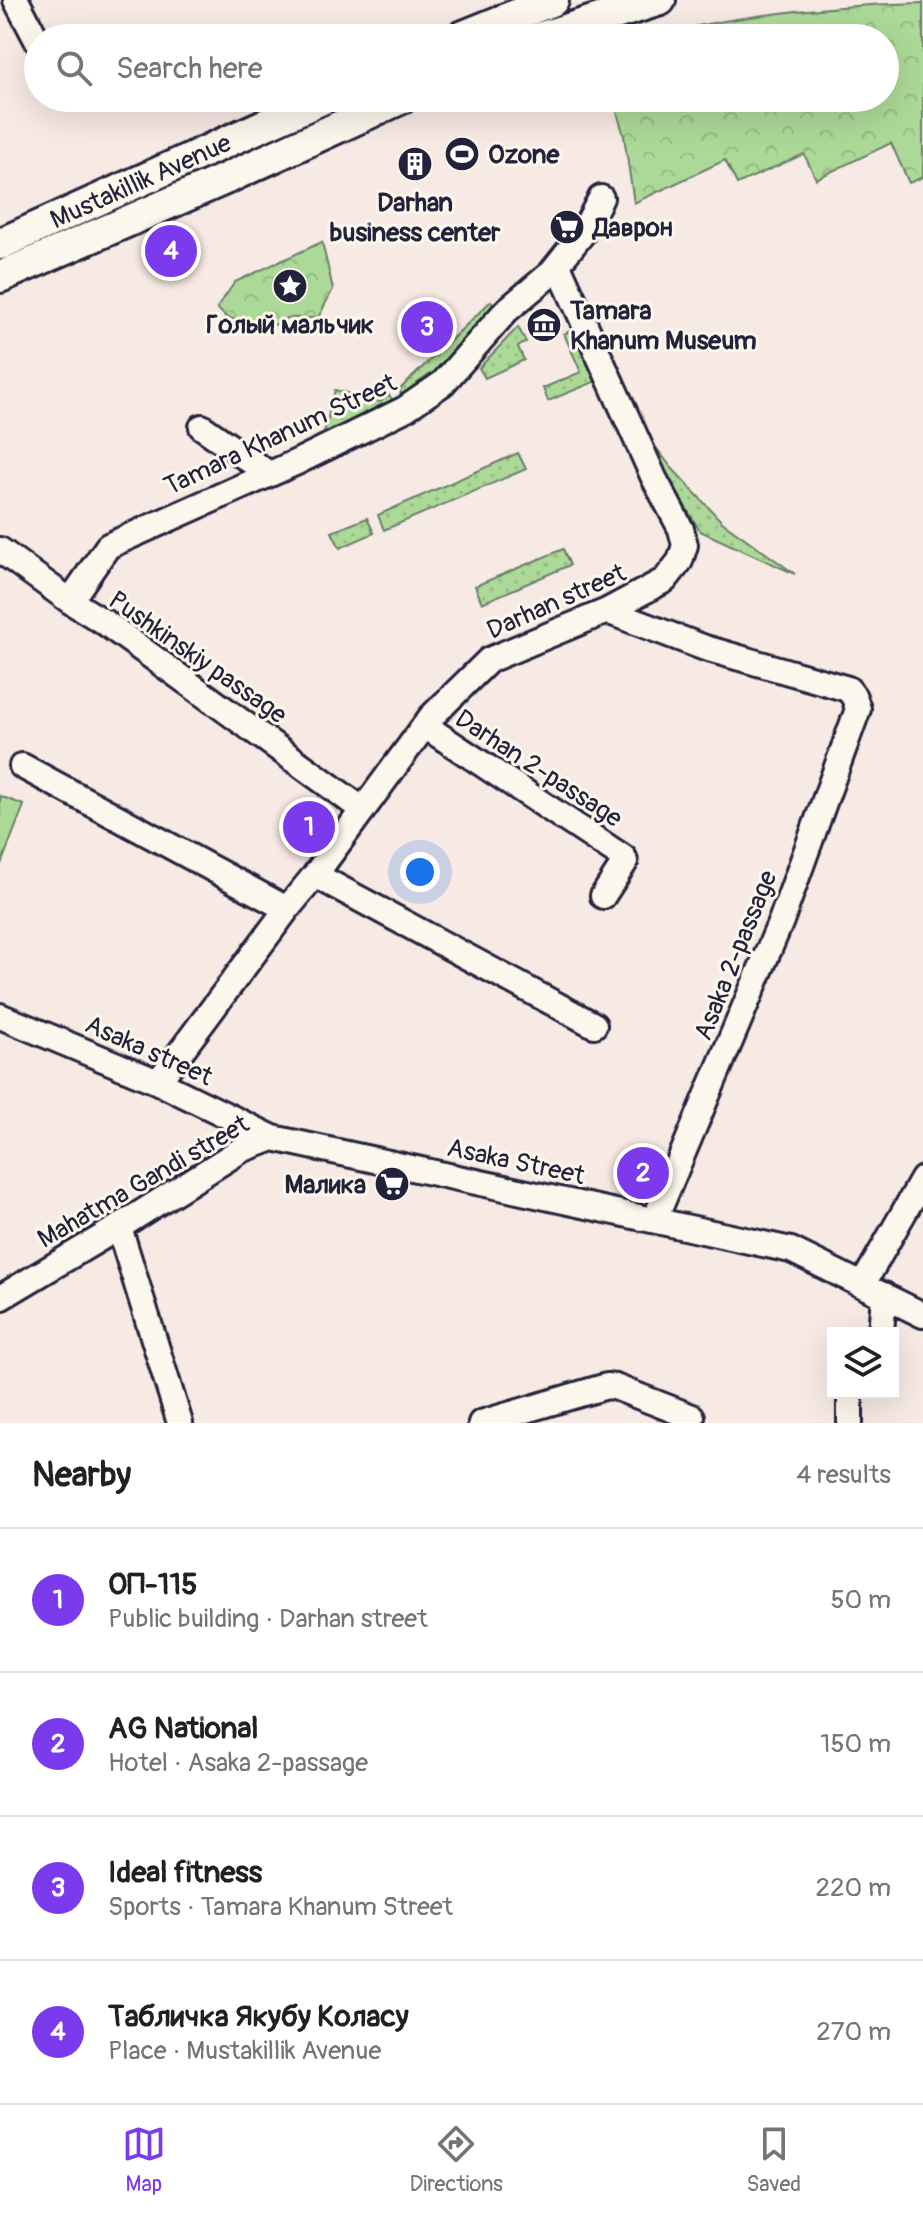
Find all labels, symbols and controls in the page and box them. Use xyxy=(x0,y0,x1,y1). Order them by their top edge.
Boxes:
search box xyxy=(24,24,899,112)
icon: search xyxy=(52,46,96,90)
text: Search here xyxy=(116,50,263,87)
street label: Mustakillik Avenue xyxy=(45,127,236,236)
sports icon: Ozone xyxy=(443,135,481,173)
place label: Ozone xyxy=(488,139,560,171)
building icon: Darhan business center xyxy=(396,145,434,183)
place label: Darhan business center xyxy=(330,187,501,249)
supermarket icon: Даврон xyxy=(548,208,586,246)
place label: Даврон xyxy=(591,212,673,244)
pin: 4 xyxy=(145,221,197,281)
place icon: Голый мальчик xyxy=(271,267,309,305)
place label: Tamara Khanum Museum xyxy=(569,295,757,357)
pin: 3 xyxy=(401,297,453,357)
museum icon: Tamara Khanum Museum xyxy=(525,306,563,344)
place label: Голый мальчик xyxy=(206,309,374,341)
street label: Tamara Khanum Street xyxy=(159,367,402,503)
street label: Darhan street xyxy=(482,557,631,647)
street label: Pushkinskiy passage xyxy=(102,584,293,731)
street label: Darhan 2-passage xyxy=(449,703,628,835)
pin: 1 xyxy=(283,797,335,857)
your location xyxy=(400,852,440,892)
street label: Asaka 2-passage xyxy=(687,866,785,1045)
street label: Asaka street xyxy=(80,1009,218,1093)
street label: Mahatma Gandi street xyxy=(32,1108,255,1255)
street label: Asaka Street xyxy=(444,1132,588,1192)
pin: 2 xyxy=(617,1143,669,1203)
supermarket icon: Малика xyxy=(373,1165,411,1203)
place label: Малика xyxy=(284,1169,366,1201)
map controls xyxy=(827,1327,899,1399)
button: layers xyxy=(827,1327,899,1399)
text: Nearby xyxy=(32,1454,131,1497)
text: 4 results xyxy=(796,1459,891,1491)
text: ОП-115 xyxy=(108,1566,198,1603)
text: 1 xyxy=(53,1584,63,1616)
text: 50 m xyxy=(830,1584,891,1616)
text: Public building · Darhan street xyxy=(108,1603,428,1635)
text: AG National xyxy=(108,1710,259,1747)
text: 2 xyxy=(51,1728,65,1760)
text: 150 m xyxy=(820,1728,891,1760)
text: Hotel · Asaka 2-passage xyxy=(108,1747,368,1779)
text: Ideal fitness xyxy=(108,1854,262,1891)
text: 3 xyxy=(51,1872,65,1904)
text: 220 m xyxy=(815,1872,891,1904)
text: Sports · Tamara Khanum Street xyxy=(108,1891,453,1923)
text: Табличка Якубу Коласу xyxy=(108,1998,408,2035)
text: 4 xyxy=(50,2016,66,2048)
text: 270 m xyxy=(816,2016,891,2048)
text: Place · Mustakillik Avenue xyxy=(108,2035,381,2067)
tab: Map xyxy=(122,2122,166,2198)
tab: Directions xyxy=(410,2122,503,2198)
tab: Saved xyxy=(747,2122,801,2198)

